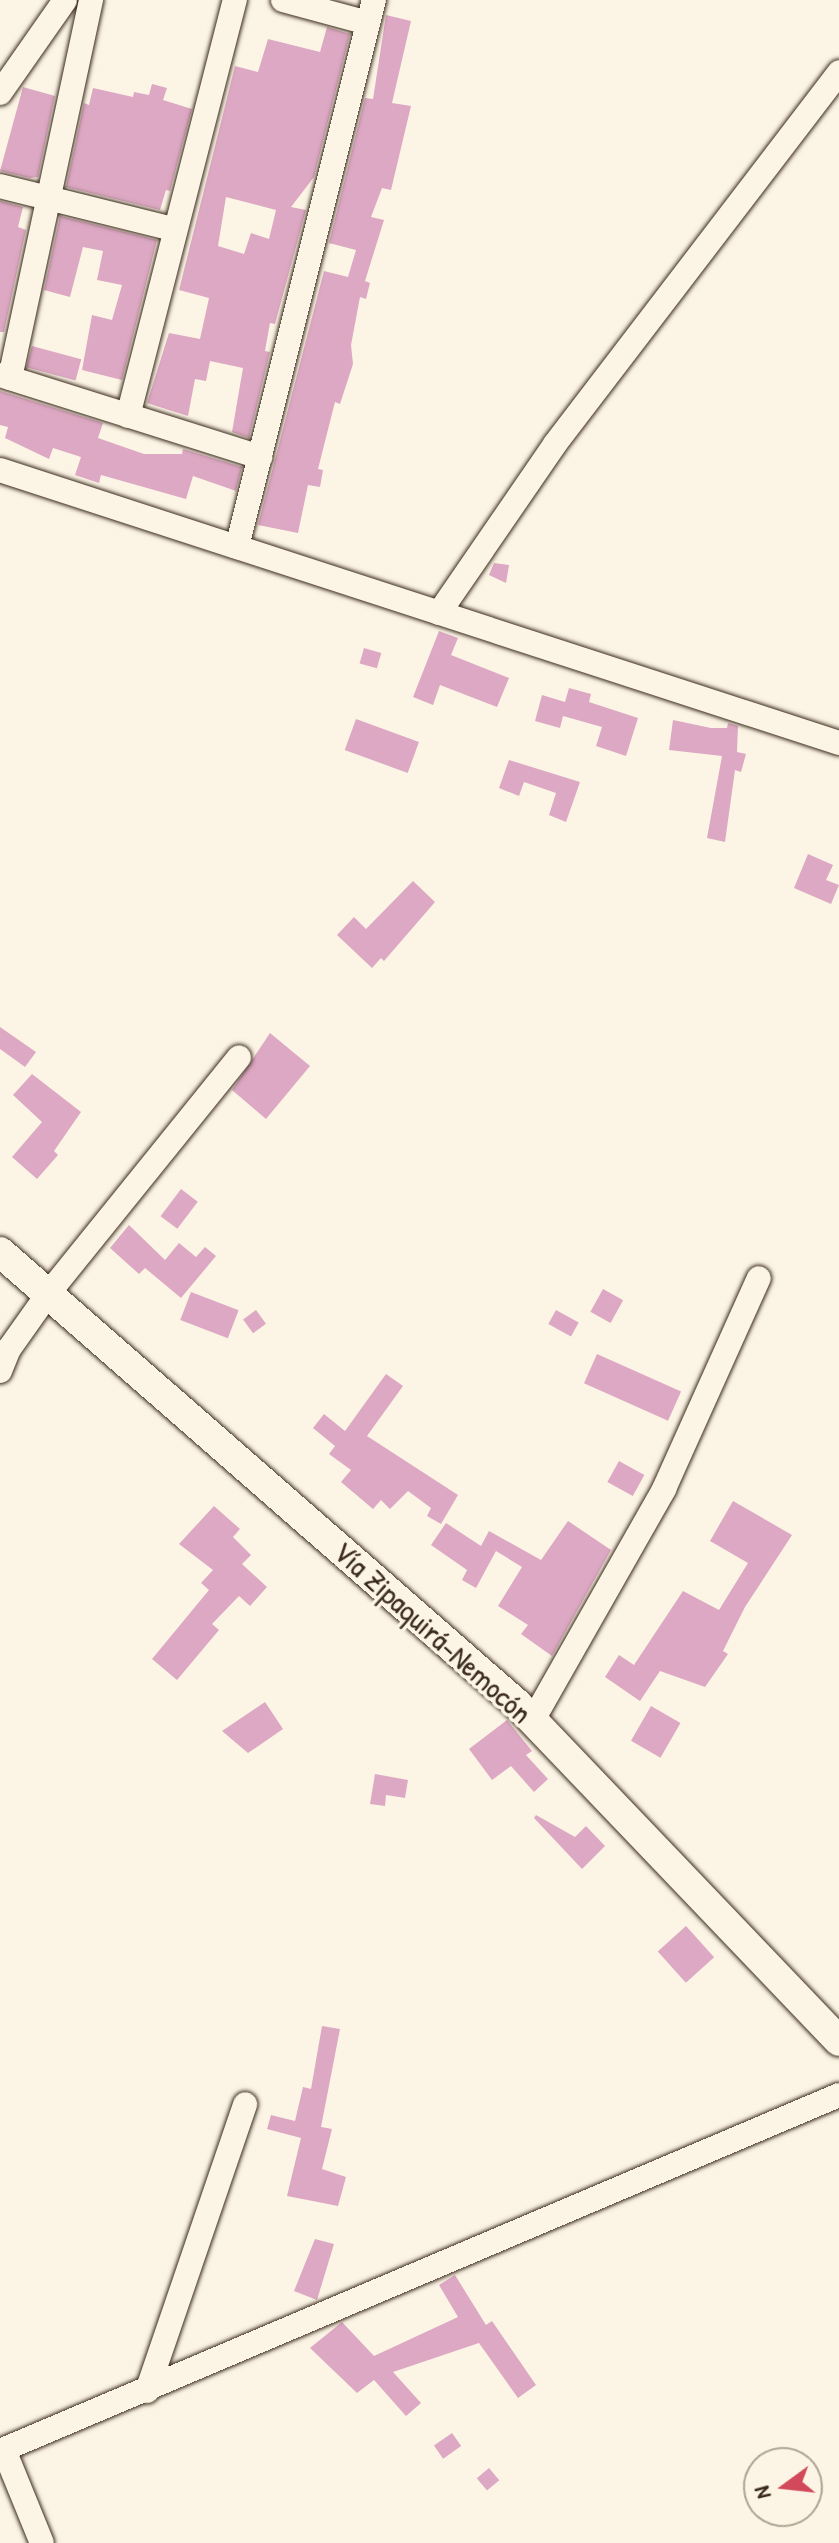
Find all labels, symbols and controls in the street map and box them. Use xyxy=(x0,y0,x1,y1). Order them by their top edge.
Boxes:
street label: Vía Zipaquirá-Nemocón xyxy=(326,1533,540,1731)
north arrow xyxy=(743,2447,823,2527)
text: N xyxy=(746,2483,778,2502)

